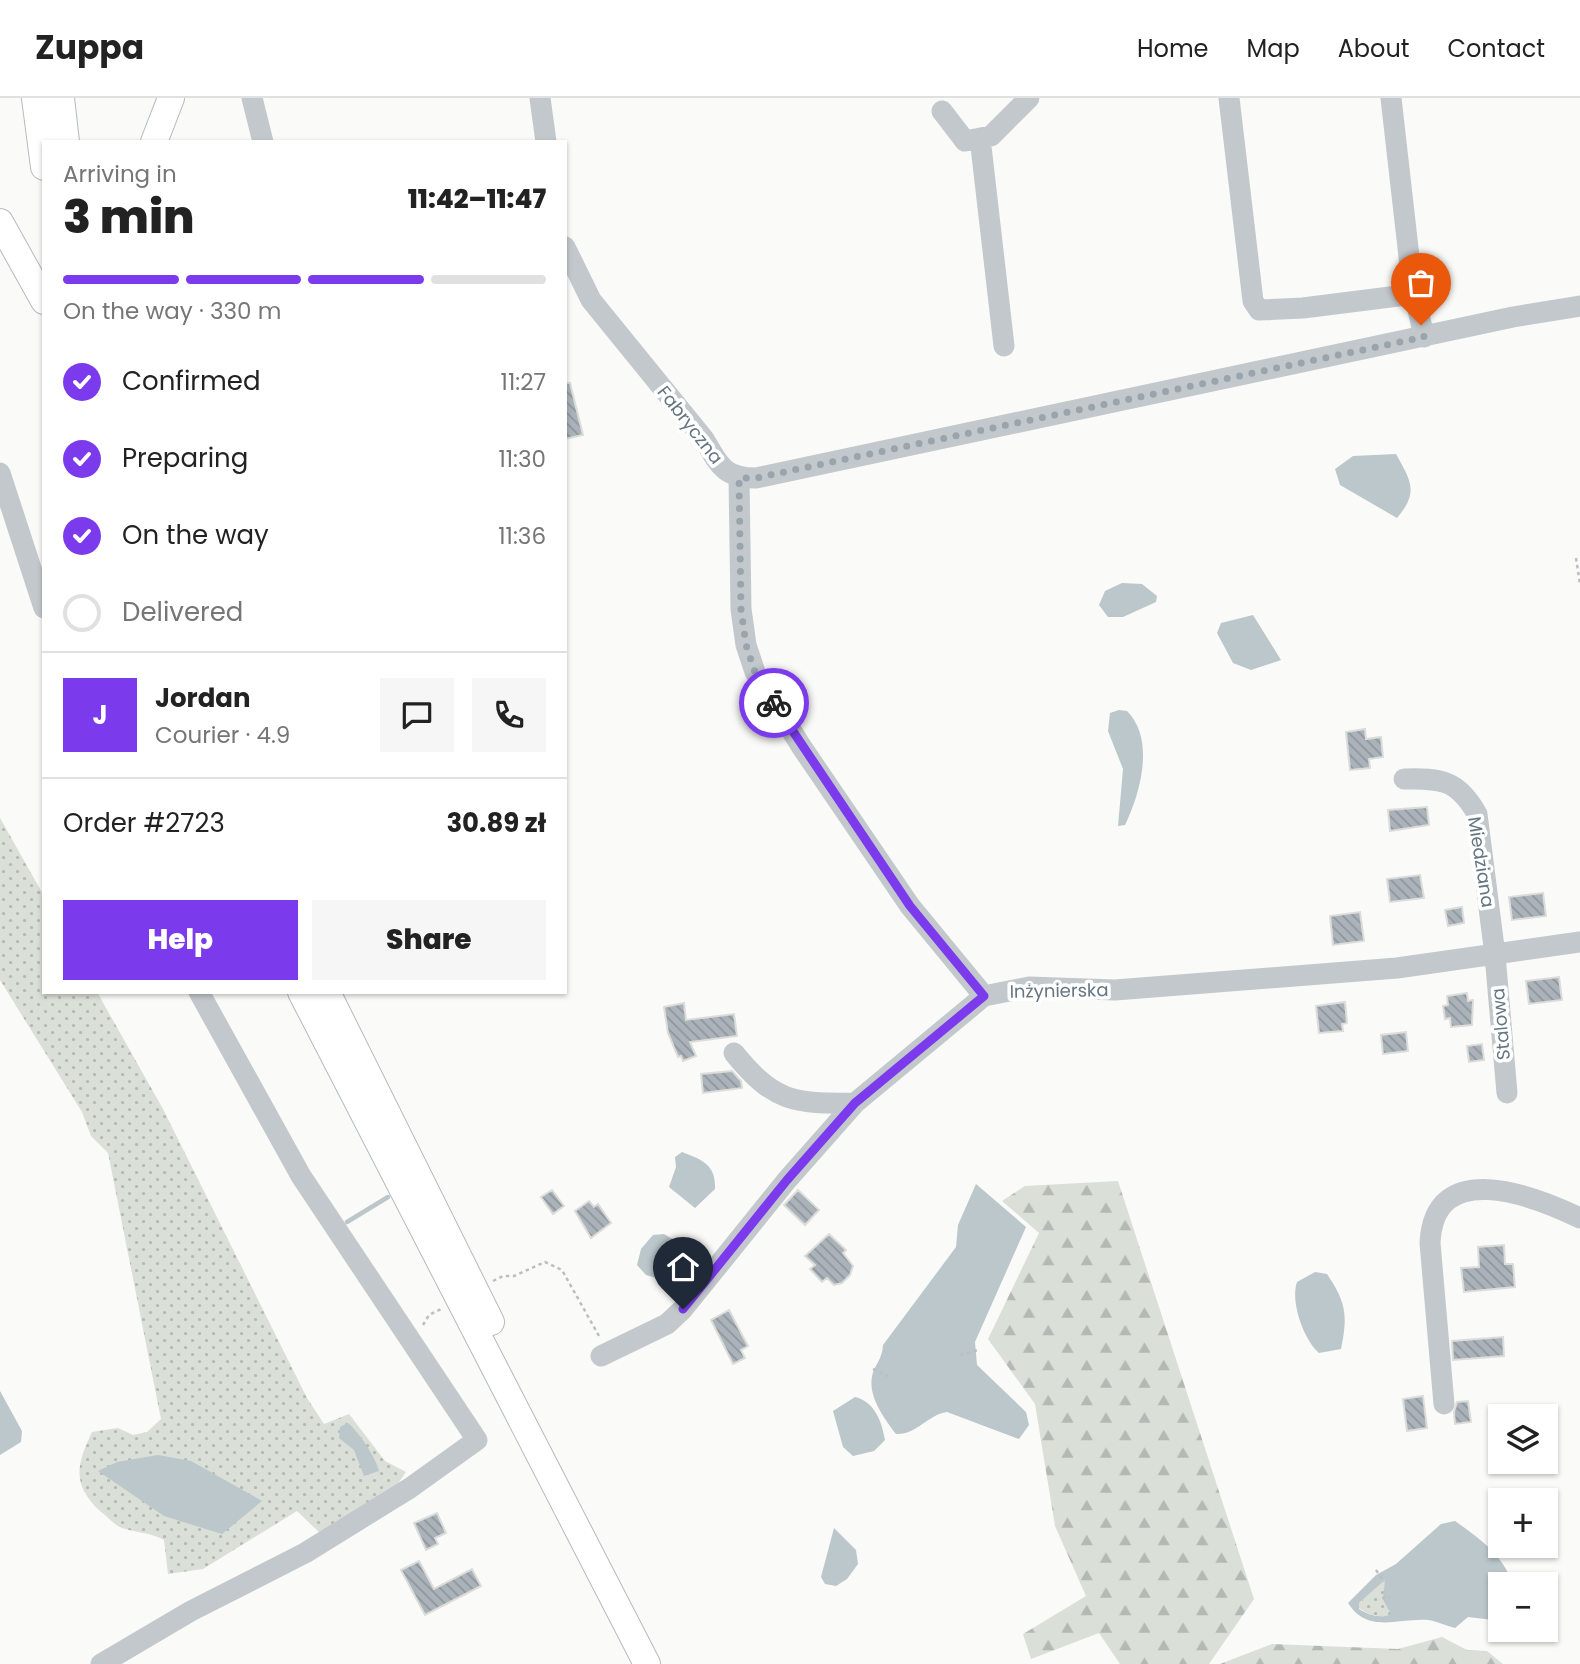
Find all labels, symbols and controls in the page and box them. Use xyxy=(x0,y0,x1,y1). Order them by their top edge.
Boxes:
text: Zuppa xyxy=(35,24,144,71)
text: Home xyxy=(1137,32,1209,65)
text: Map xyxy=(1247,32,1300,65)
text: About xyxy=(1338,32,1409,65)
text: Contact xyxy=(1447,32,1545,65)
text: Arriving in xyxy=(63,158,177,190)
text: 11:42–11:47 xyxy=(408,181,546,217)
text: 3 min xyxy=(63,185,195,249)
pin xyxy=(1391,253,1451,325)
icon: bag xyxy=(1402,264,1440,302)
text: On the way · 330 m xyxy=(63,295,281,327)
icon: check xyxy=(63,363,101,401)
text: Confirmed xyxy=(122,363,260,399)
text: 11:27 xyxy=(501,366,546,398)
street label: Fabryczna xyxy=(652,380,729,469)
icon: check xyxy=(63,440,101,478)
text: Preparing xyxy=(122,440,248,476)
text: 11:30 xyxy=(498,443,546,475)
icon: check xyxy=(63,517,101,555)
text: On the way xyxy=(122,517,269,553)
text: 11:36 xyxy=(498,520,546,552)
text: Delivered xyxy=(122,594,243,630)
courier xyxy=(739,668,809,738)
button: chat xyxy=(380,678,454,752)
button: phone xyxy=(472,678,546,752)
text: Jordan xyxy=(155,680,251,716)
icon: bike xyxy=(755,684,793,722)
text: J xyxy=(92,697,108,733)
text: Courier · 4.9 xyxy=(155,719,290,751)
text: Order #2723 xyxy=(63,805,225,841)
text: 30.89 zł xyxy=(446,805,546,841)
street label: Miedziana xyxy=(1462,815,1501,909)
button: Help xyxy=(63,900,298,980)
button: Share xyxy=(312,900,546,980)
street label: Inżynierska xyxy=(1009,977,1109,1004)
street label: Stalowa xyxy=(1485,987,1516,1061)
pin xyxy=(653,1237,713,1309)
icon: home xyxy=(664,1248,702,1286)
map controls xyxy=(1488,1404,1558,1642)
button: layers xyxy=(1488,1404,1558,1474)
button: + xyxy=(1488,1488,1558,1558)
button: − xyxy=(1488,1572,1558,1642)

